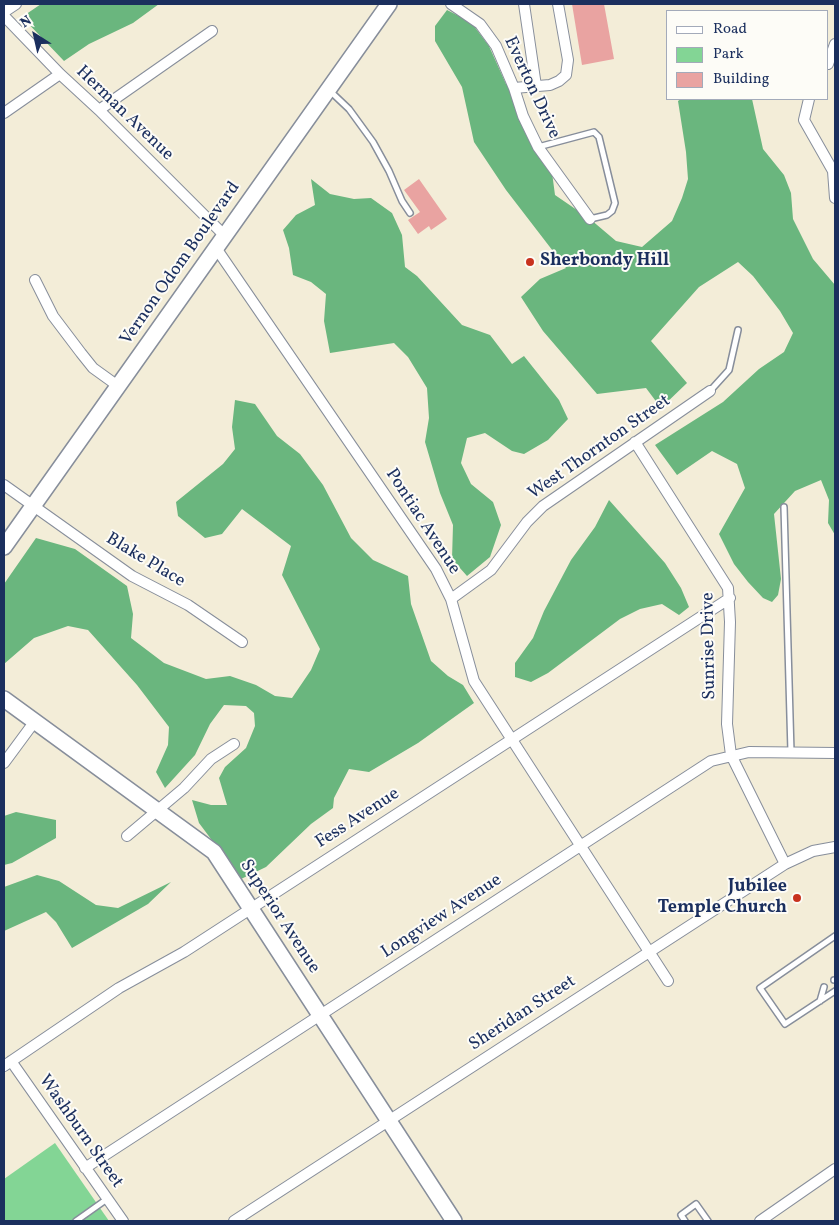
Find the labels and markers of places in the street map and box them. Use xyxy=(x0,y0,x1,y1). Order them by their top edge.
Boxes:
place label: Sherbondy Hill xyxy=(540,251,669,273)
marker: Sherbondy Hill xyxy=(524,256,536,268)
place label: Jubilee Temple Church xyxy=(657,877,787,920)
marker: Jubilee Temple Church xyxy=(791,892,803,904)

